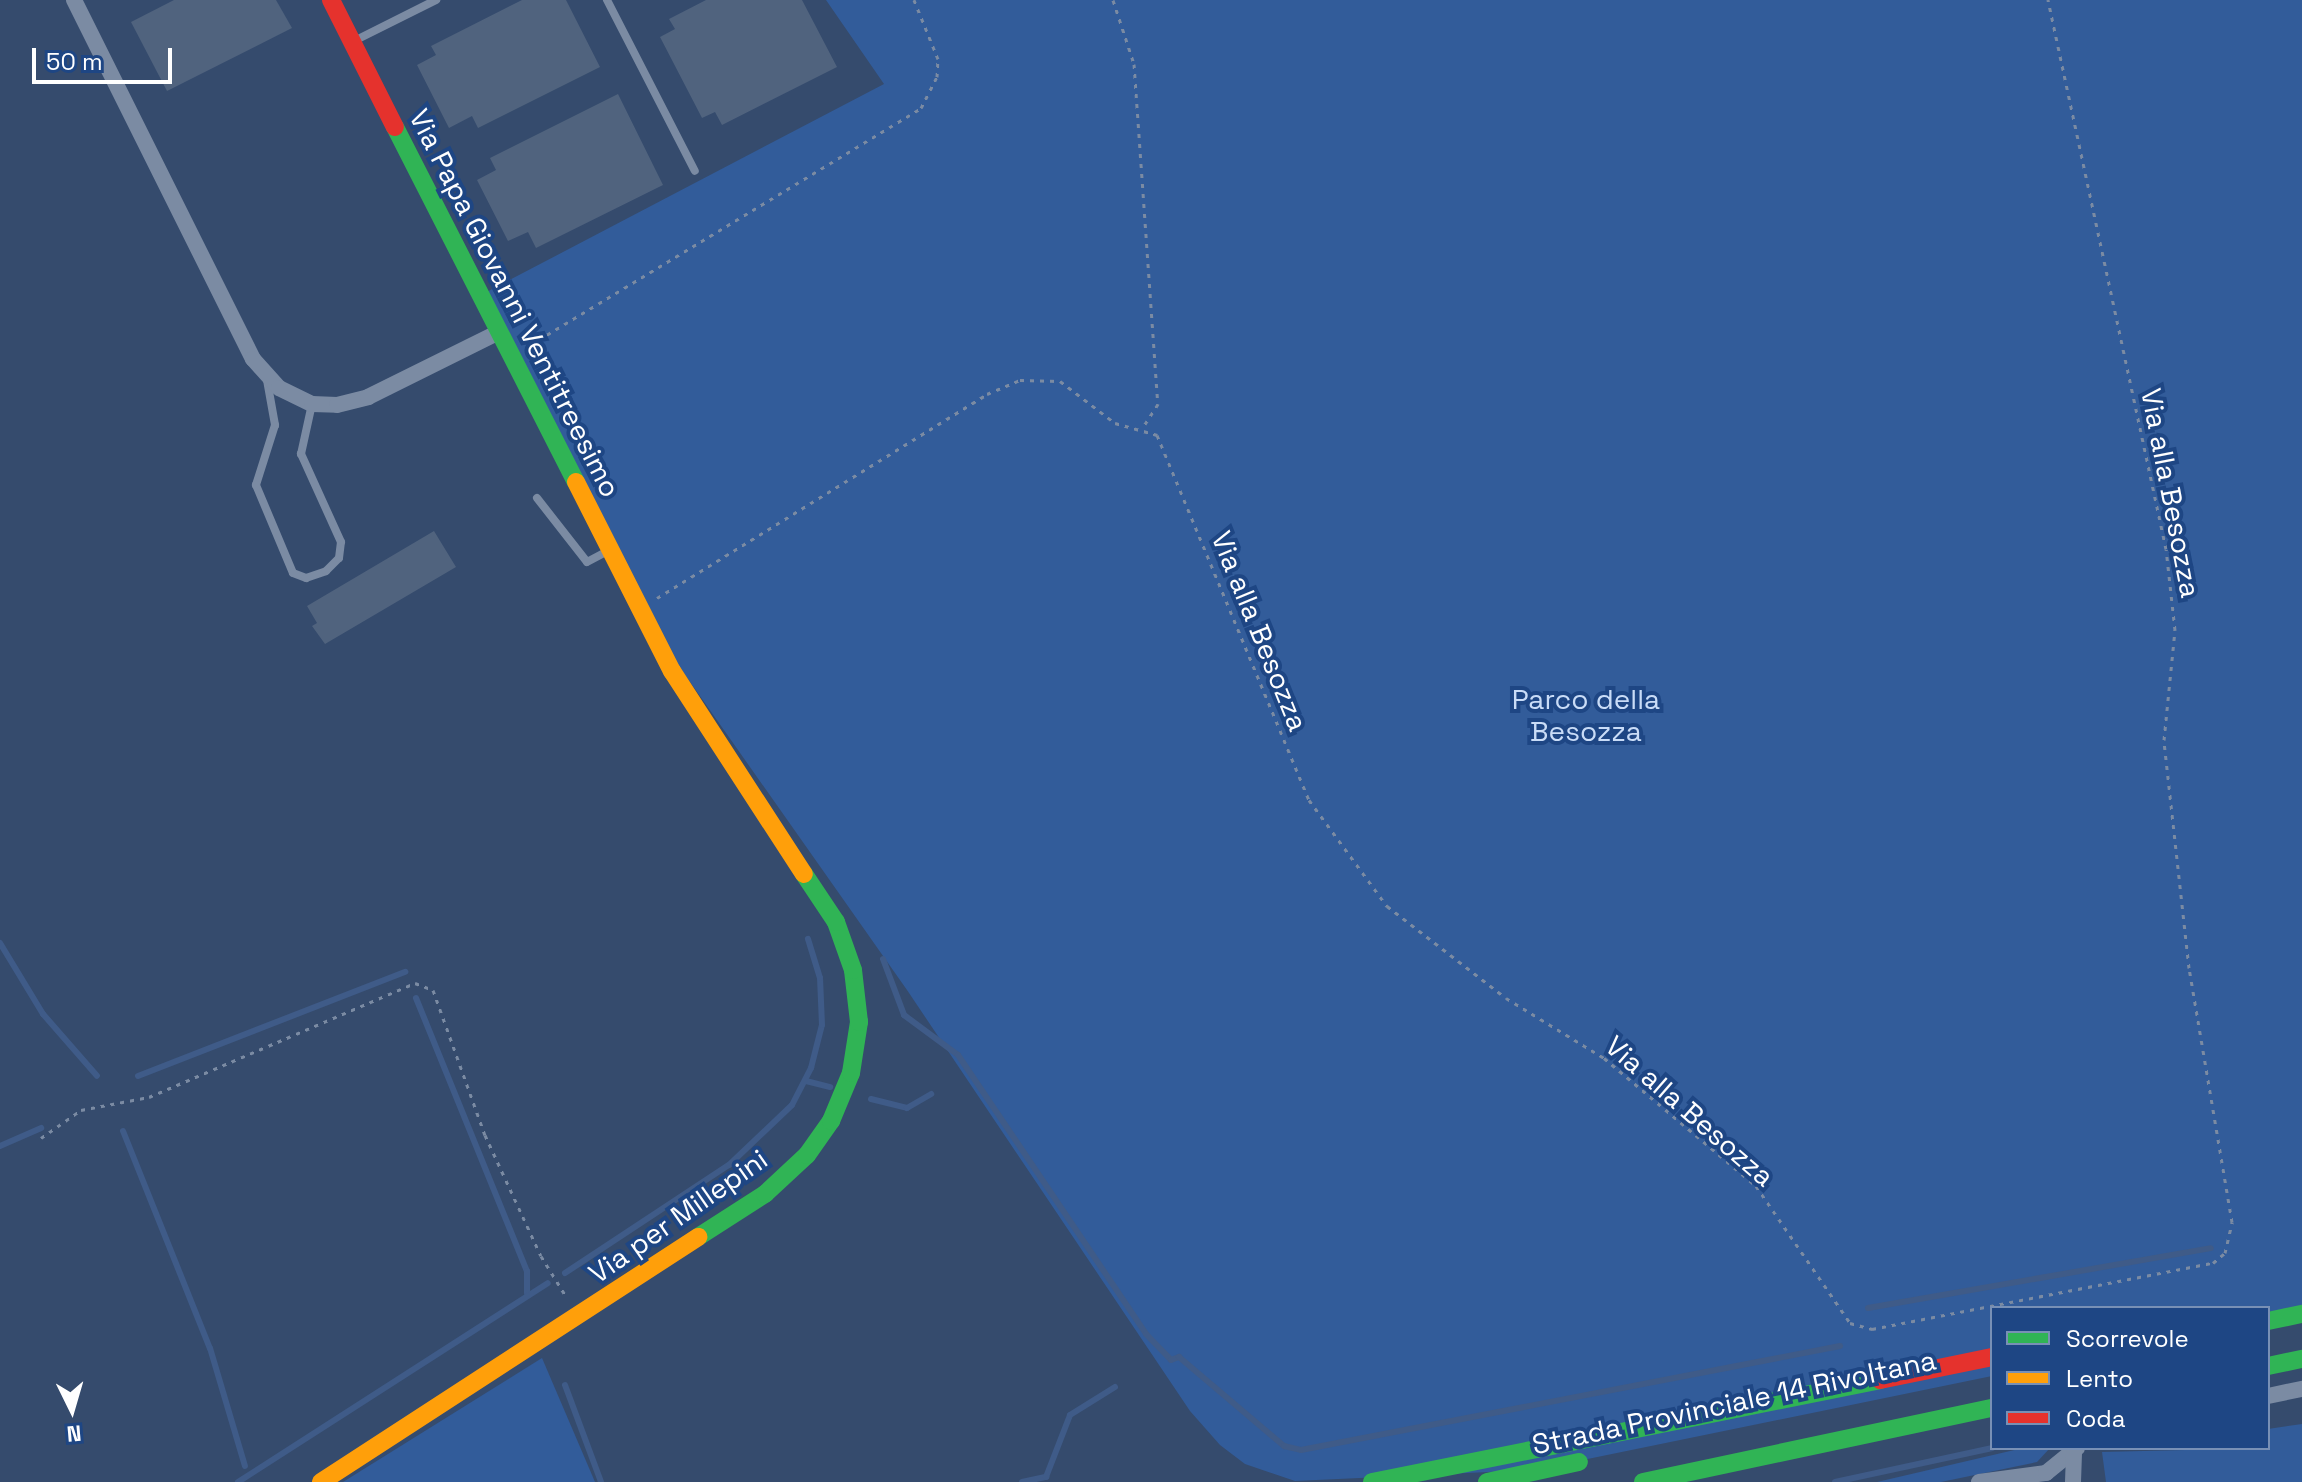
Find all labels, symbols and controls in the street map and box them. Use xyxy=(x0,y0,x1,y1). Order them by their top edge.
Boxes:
scale bar xyxy=(36,32,176,82)
text: 50 m xyxy=(46,46,103,77)
street label: Via Papa Giovanni Ventitreesimo xyxy=(402,103,628,503)
street label: Via alla Besozza xyxy=(2134,386,2208,600)
street label: Via alla Besozza xyxy=(1205,526,1315,736)
park label: Parco della Besozza xyxy=(1512,682,1660,748)
street label: Via alla Besozza xyxy=(1599,1029,1781,1193)
street label: Via per Millepini xyxy=(582,1142,774,1290)
legend xyxy=(1990,1306,2270,1450)
text: Scorrevole xyxy=(2066,1323,2189,1354)
street label: Strada Provinciale 14 Rivoltana xyxy=(1529,1343,1939,1461)
text: Lento xyxy=(2066,1363,2133,1394)
north arrow xyxy=(32,1370,112,1450)
text: Coda xyxy=(2066,1403,2126,1434)
text: N xyxy=(66,1419,83,1448)

